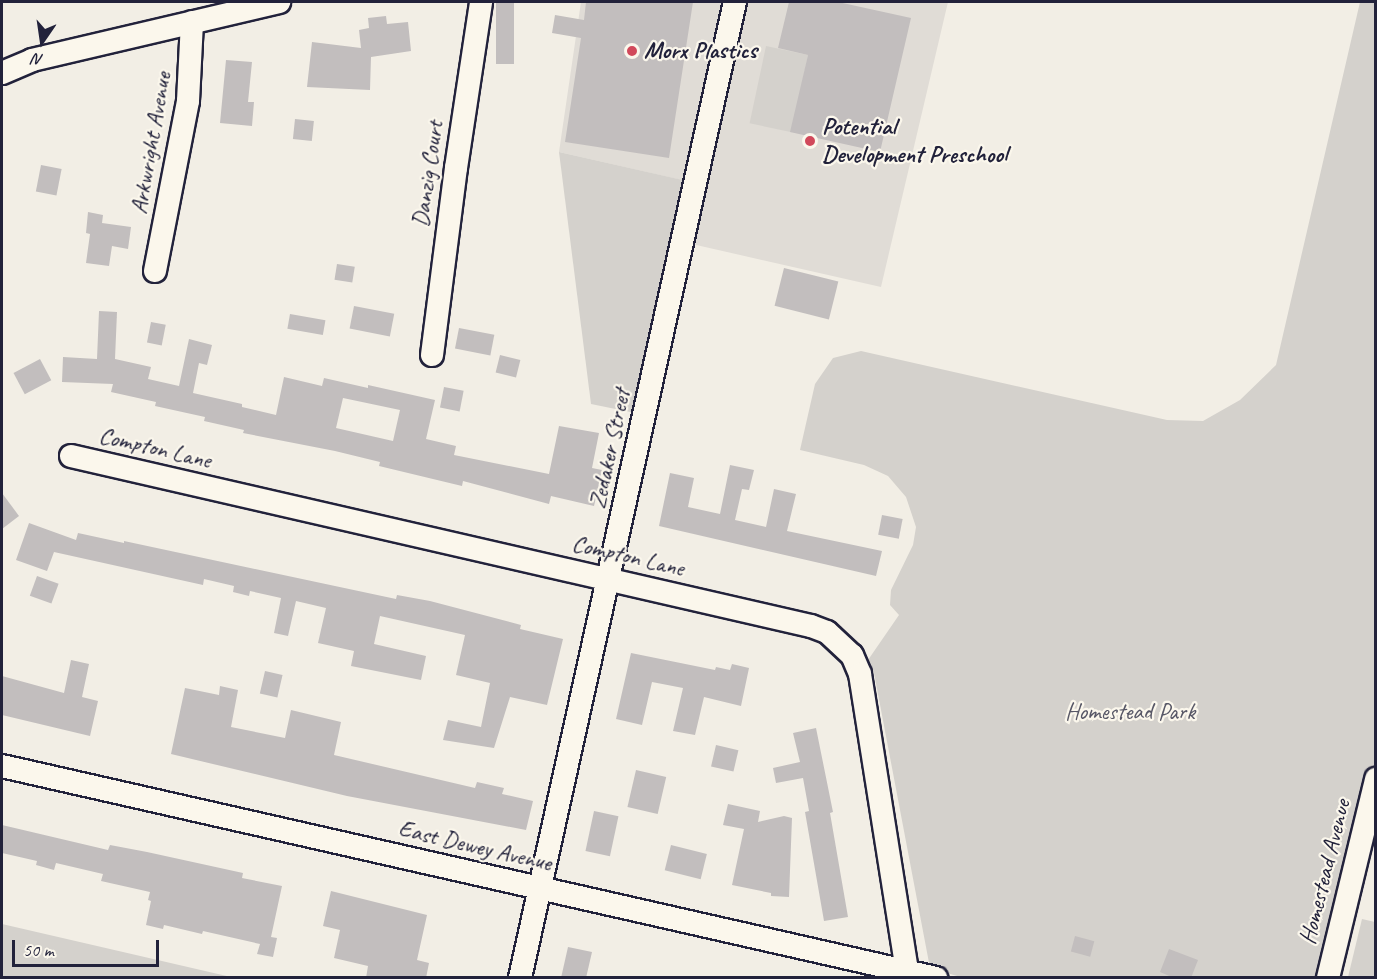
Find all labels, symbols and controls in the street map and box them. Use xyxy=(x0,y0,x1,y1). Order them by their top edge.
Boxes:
north arrow xyxy=(12,12,72,72)
place label: Morx Plastics xyxy=(644,37,757,65)
marker: Morx Plastics xyxy=(625,44,639,58)
text: N xyxy=(31,49,45,70)
street label: Arkwright Avenue xyxy=(124,70,178,216)
place label: Potential Development Preschool xyxy=(822,113,1007,169)
street label: Danzig Court xyxy=(406,119,450,229)
marker: Potential Development Preschool xyxy=(803,134,817,148)
street label: Zedaker Street xyxy=(583,386,637,512)
street label: Compton Lane xyxy=(96,421,214,475)
street label: Compton Lane xyxy=(569,529,687,583)
park label: Homestead Park xyxy=(1065,698,1195,726)
street label: Homestead Avenue xyxy=(1293,797,1357,947)
street label: East Dewey Avenue xyxy=(396,814,554,878)
scale bar xyxy=(15,928,162,966)
text: 50 m xyxy=(23,939,54,961)

